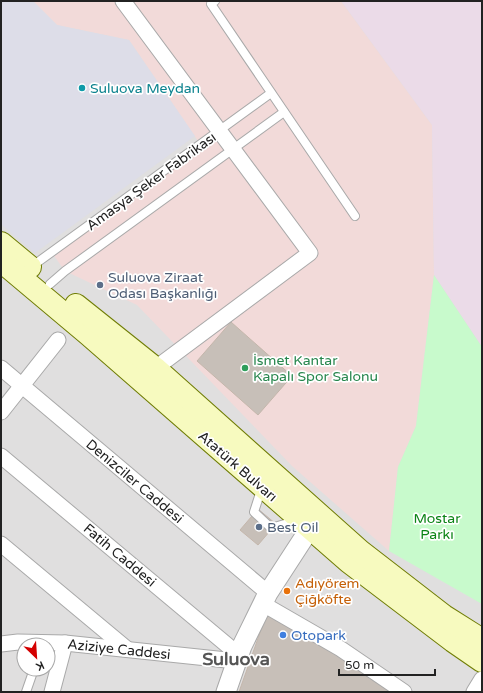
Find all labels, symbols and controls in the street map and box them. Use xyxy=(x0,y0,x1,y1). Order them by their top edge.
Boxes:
place label: Suluova Meydan xyxy=(90,80,200,97)
marker: Suluova Meydan xyxy=(77,83,87,93)
street label: Amasya Şeker Fabrikası xyxy=(83,129,219,234)
place label: Suluova Ziraat Odası Başkanlığı xyxy=(108,269,217,302)
marker: Suluova Ziraat Odası Başkanlığı xyxy=(95,280,105,290)
place label: İsmet Kantar Kapalı Spor Salonu xyxy=(253,352,378,385)
marker: İsmet Kantar Kapalı Spor Salonu xyxy=(240,363,250,373)
street label: Atatürk Bulvarı xyxy=(195,427,281,505)
street label: Denizciler Caddesi xyxy=(83,436,187,527)
park label: Mostar Parkı xyxy=(413,510,461,543)
place label: Best Oil xyxy=(267,519,318,536)
street label: Fatih Caddesi xyxy=(80,520,159,591)
marker: Best Oil xyxy=(254,522,264,532)
place label: Adıyörem Çiğköfte xyxy=(295,575,359,608)
marker: Adıyörem Çiğköfte xyxy=(282,586,292,596)
place label: Otopark xyxy=(291,627,346,644)
marker: Otopark xyxy=(278,630,288,640)
street label: Aziziye Caddesi xyxy=(66,636,171,663)
north arrow xyxy=(16,637,56,677)
district label: Suluova xyxy=(202,648,270,670)
scale bar xyxy=(339,651,435,677)
text: K xyxy=(33,658,46,673)
text: 50 m xyxy=(345,658,374,672)

